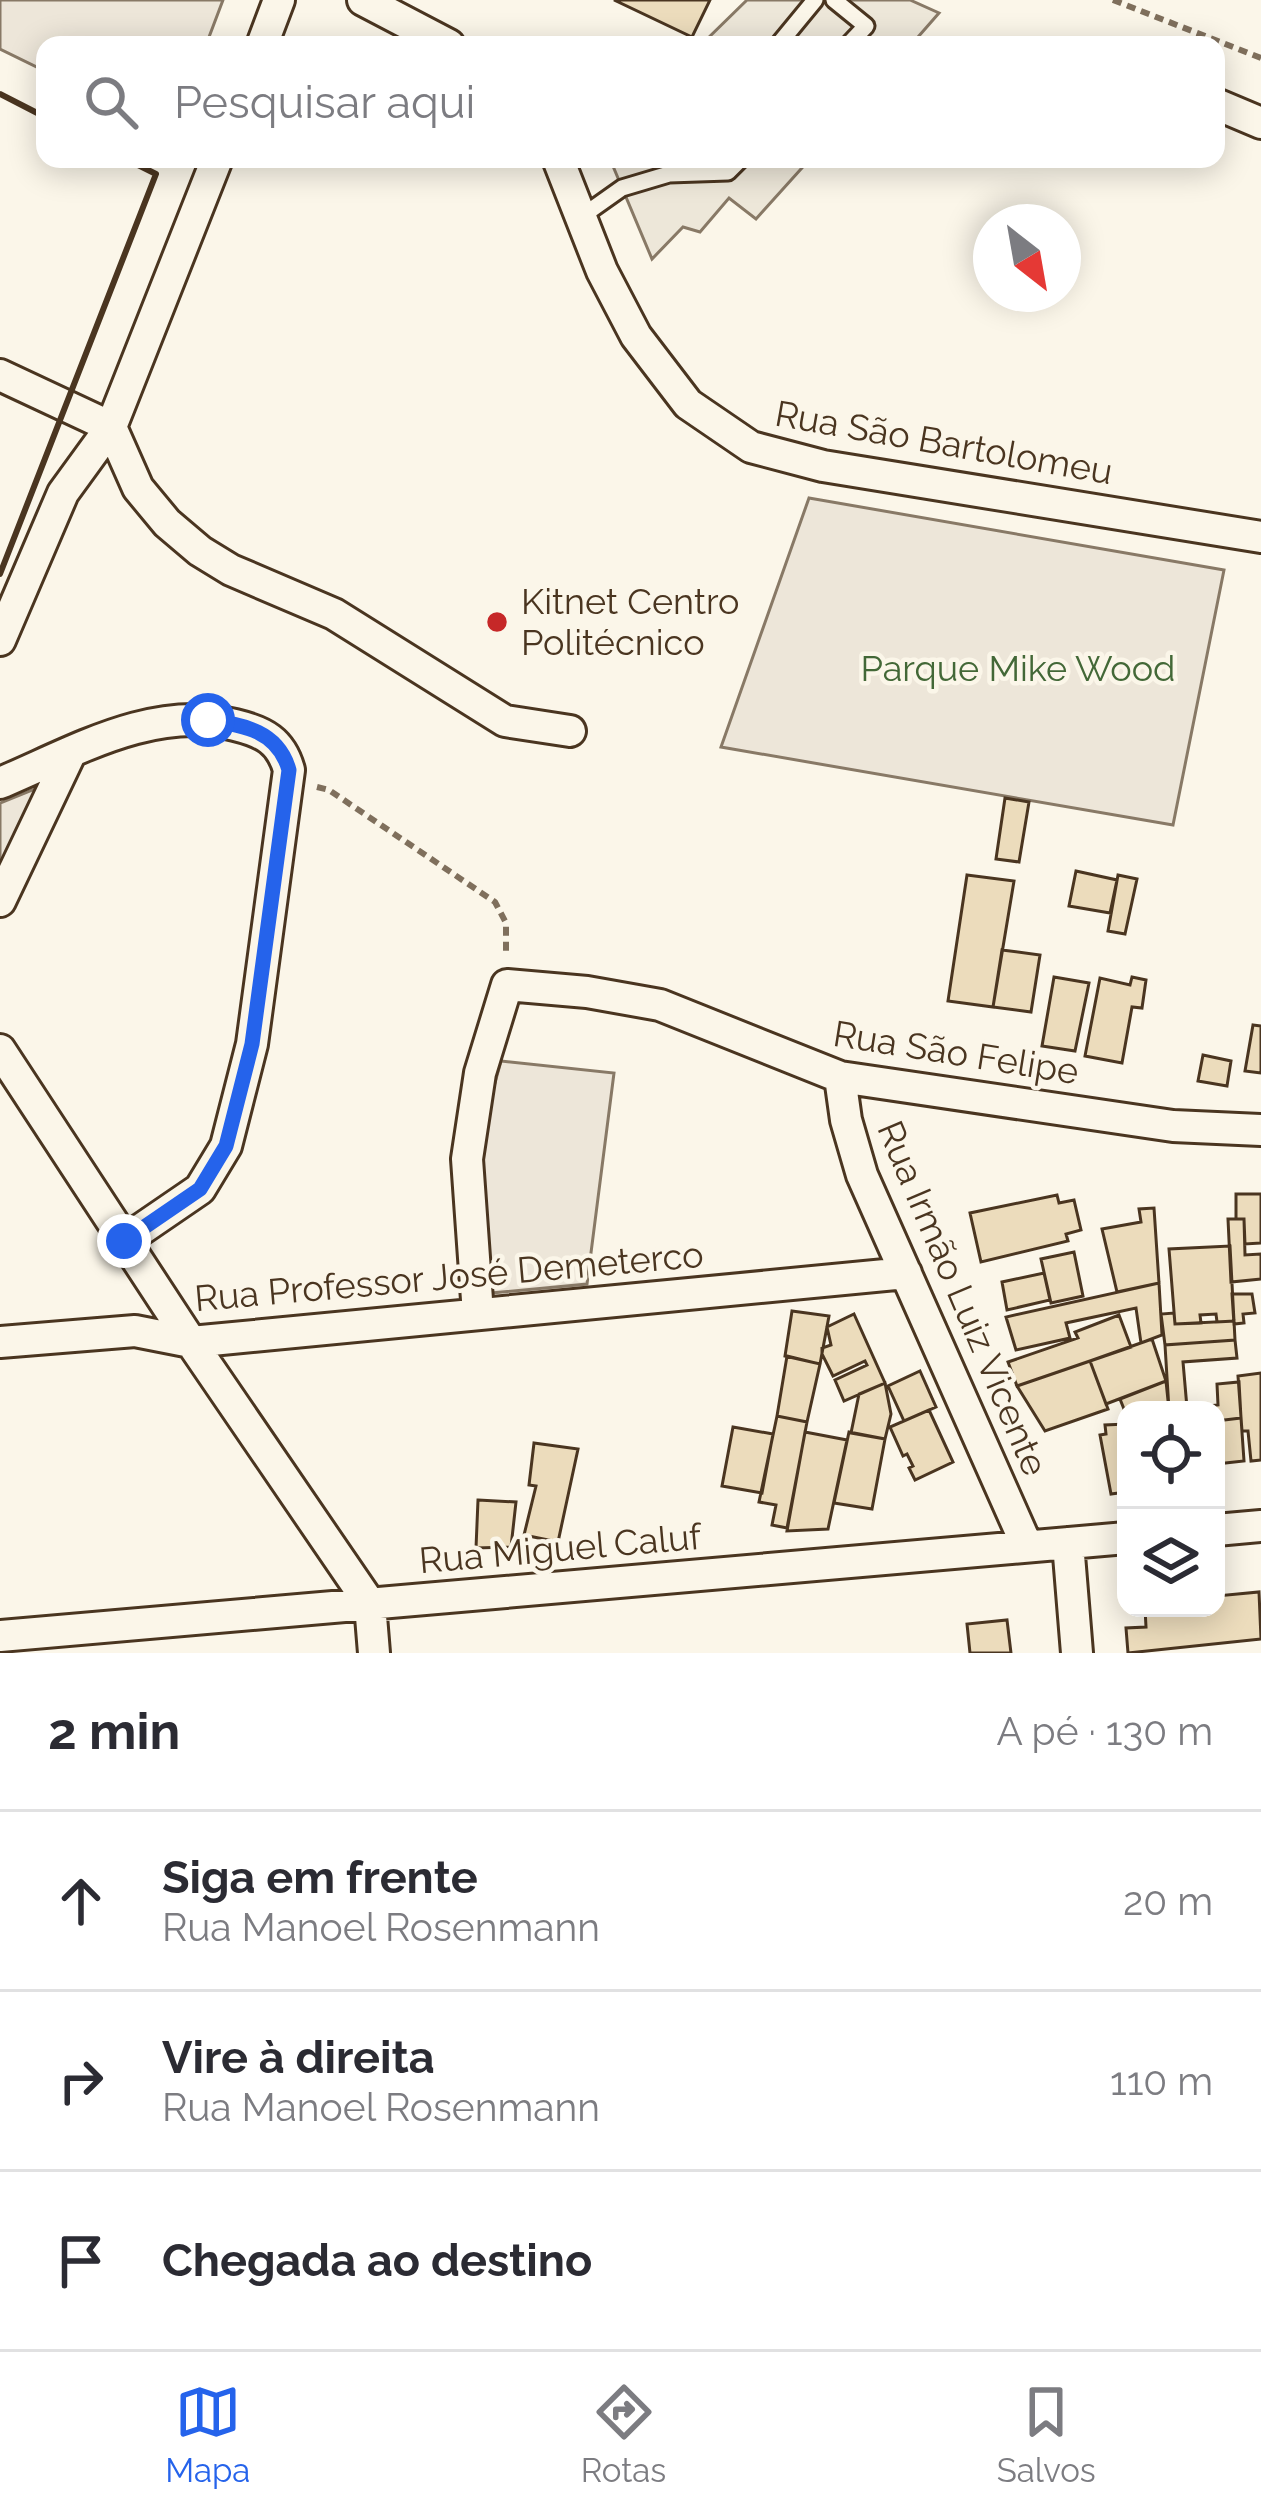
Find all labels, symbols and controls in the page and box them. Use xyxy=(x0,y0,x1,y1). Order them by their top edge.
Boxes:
search box xyxy=(36,36,1225,168)
icon: search xyxy=(78,69,144,135)
text: Pesquisar aqui xyxy=(174,76,475,129)
north arrow xyxy=(973,204,1081,312)
street label: Rua São Bartolomeu xyxy=(772,392,1116,492)
place label: Kitnet Centro Politécnico xyxy=(521,580,739,663)
marker: Kitnet Centro Politécnico xyxy=(484,609,510,635)
park label: Parque Mike Wood xyxy=(861,647,1175,689)
route start xyxy=(181,693,235,747)
street label: Rua São Felipe xyxy=(830,1012,1082,1092)
street label: Rua Irmão Luiz Vicente xyxy=(869,1115,1057,1481)
route end xyxy=(97,1214,151,1268)
street label: Rua Professor José Demeterco xyxy=(193,1233,705,1319)
map controls xyxy=(1117,1401,1225,1617)
button: locate xyxy=(1117,1401,1225,1509)
button: layers xyxy=(1117,1509,1225,1617)
street label: Rua Miguel Caluf xyxy=(417,1515,705,1581)
text: 2 min xyxy=(48,1701,180,1761)
text: A pé · 130 m xyxy=(997,1708,1213,1754)
text: Siga em frente xyxy=(162,1851,478,1904)
icon: ahead xyxy=(48,1868,114,1934)
text: 20 m xyxy=(1123,1878,1213,1924)
text: Rua Manoel Rosenmann xyxy=(162,1904,600,1950)
text: Vire à direita xyxy=(162,2031,435,2084)
icon: right xyxy=(48,2048,114,2114)
text: 110 m xyxy=(1110,2058,1213,2104)
text: Rua Manoel Rosenmann xyxy=(162,2084,600,2130)
icon: arrive xyxy=(48,2228,114,2294)
text: Chegada ao destino xyxy=(162,2234,592,2287)
tab: Mapa xyxy=(165,2379,250,2490)
tab: Rotas xyxy=(581,2379,666,2490)
tab: Salvos xyxy=(997,2379,1096,2490)

